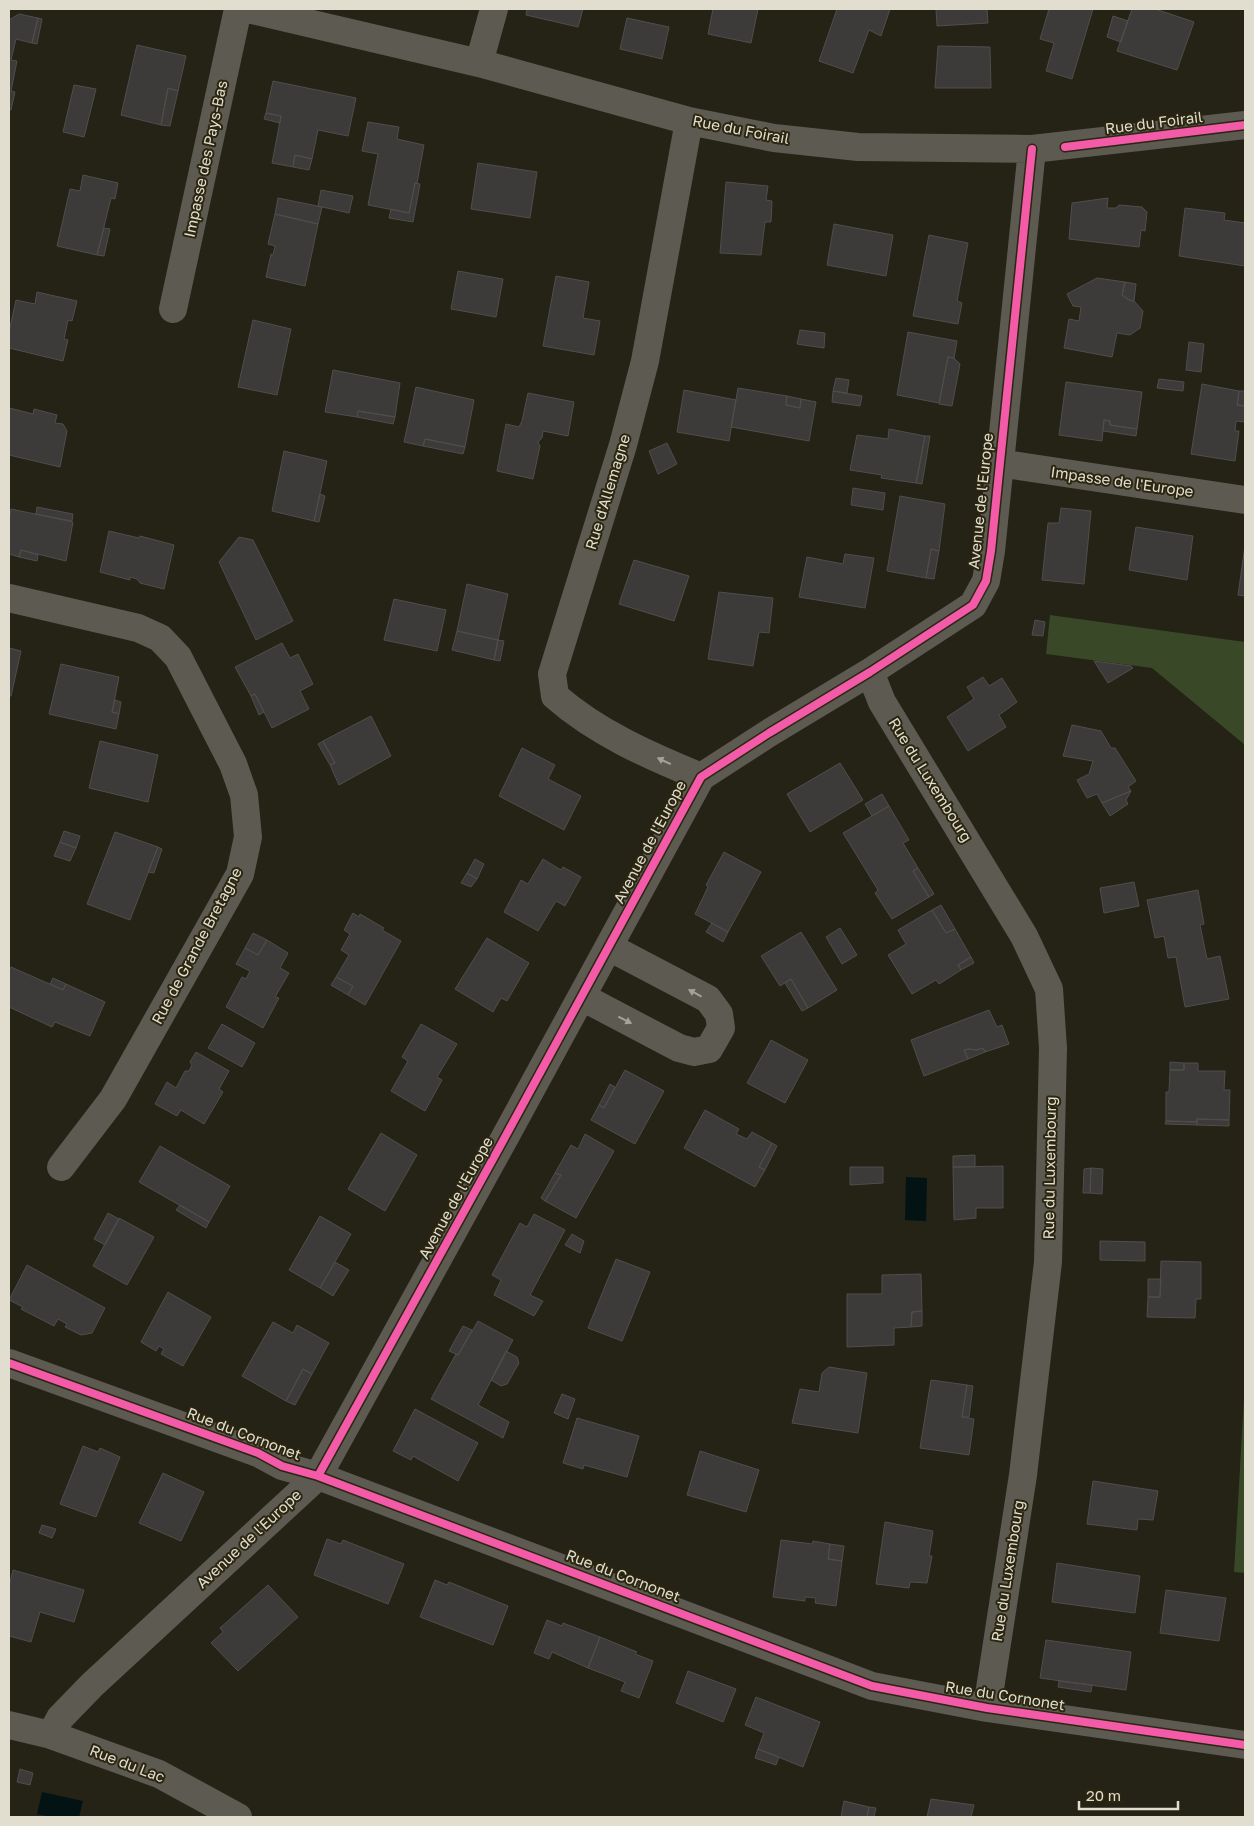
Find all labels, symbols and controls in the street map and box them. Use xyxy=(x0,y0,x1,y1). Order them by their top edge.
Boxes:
street label: Impasse des Pays-Bas xyxy=(180,79,230,239)
street label: Rue du Foirail xyxy=(1104,107,1204,137)
street label: Rue du Foirail xyxy=(691,111,791,147)
street label: Rue d'Allemagne xyxy=(581,432,633,552)
street label: Avenue de l'Europe xyxy=(964,432,996,570)
street label: Impasse de l'Europe xyxy=(1050,462,1195,500)
street label: Rue du Luxembourg xyxy=(885,714,976,845)
one-way arrow xyxy=(657,756,671,764)
street label: Avenue de l'Europe xyxy=(609,777,689,906)
street label: Rue de Grande Bretagne xyxy=(147,864,245,1027)
one-way arrow xyxy=(688,989,702,997)
one-way arrow xyxy=(618,1015,632,1024)
street label: Rue du Luxembourg xyxy=(1039,1096,1059,1240)
street label: Avenue de l'Europe xyxy=(414,1133,496,1262)
street label: Rue du Cornonet xyxy=(185,1403,304,1463)
street label: Avenue de l'Europe xyxy=(192,1485,305,1591)
street label: Rue du Luxembourg xyxy=(987,1499,1027,1643)
street label: Rue du Cornonet xyxy=(564,1545,683,1605)
street label: Rue du Cornonet xyxy=(944,1677,1066,1713)
street label: Rue du Lac xyxy=(87,1741,167,1786)
scale bar xyxy=(1079,1778,1178,1810)
text: 20 m xyxy=(1086,1786,1121,1804)

